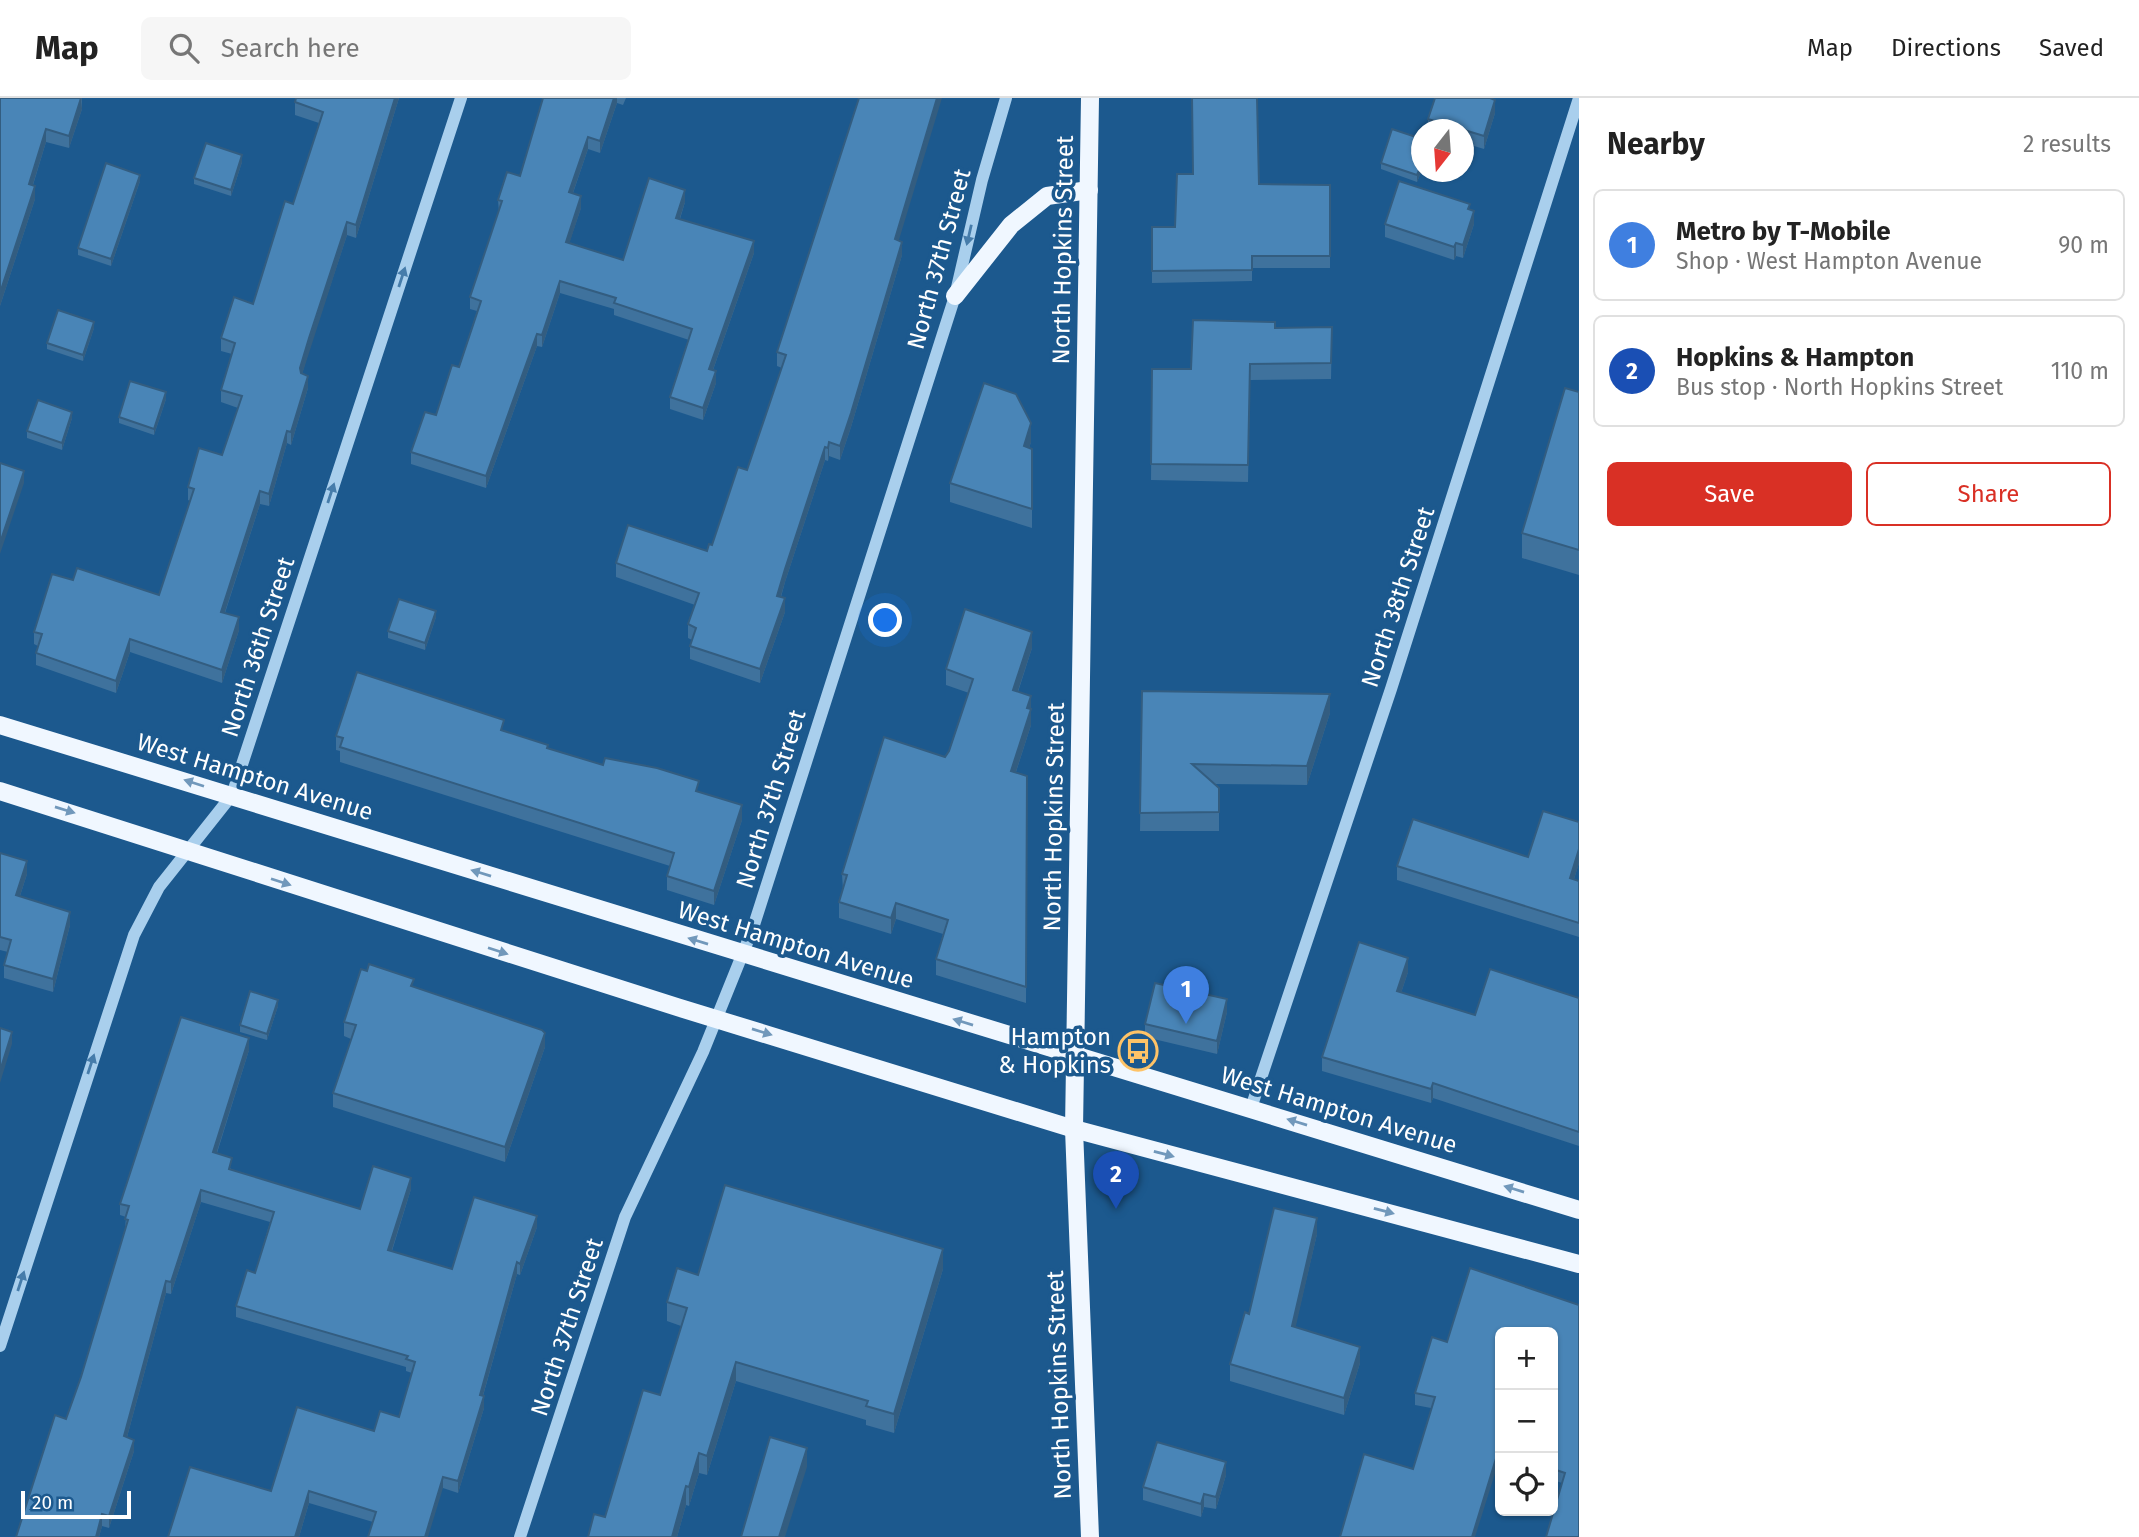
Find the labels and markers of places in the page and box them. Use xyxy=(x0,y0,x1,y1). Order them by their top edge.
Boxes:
pin: 1 xyxy=(1163,966,1209,1024)
place label: Hampton & Hopkins xyxy=(998,1023,1111,1079)
bus stop icon: Hampton & Hopkins xyxy=(1117,1030,1159,1072)
pin: 2 xyxy=(1093,1151,1139,1209)

